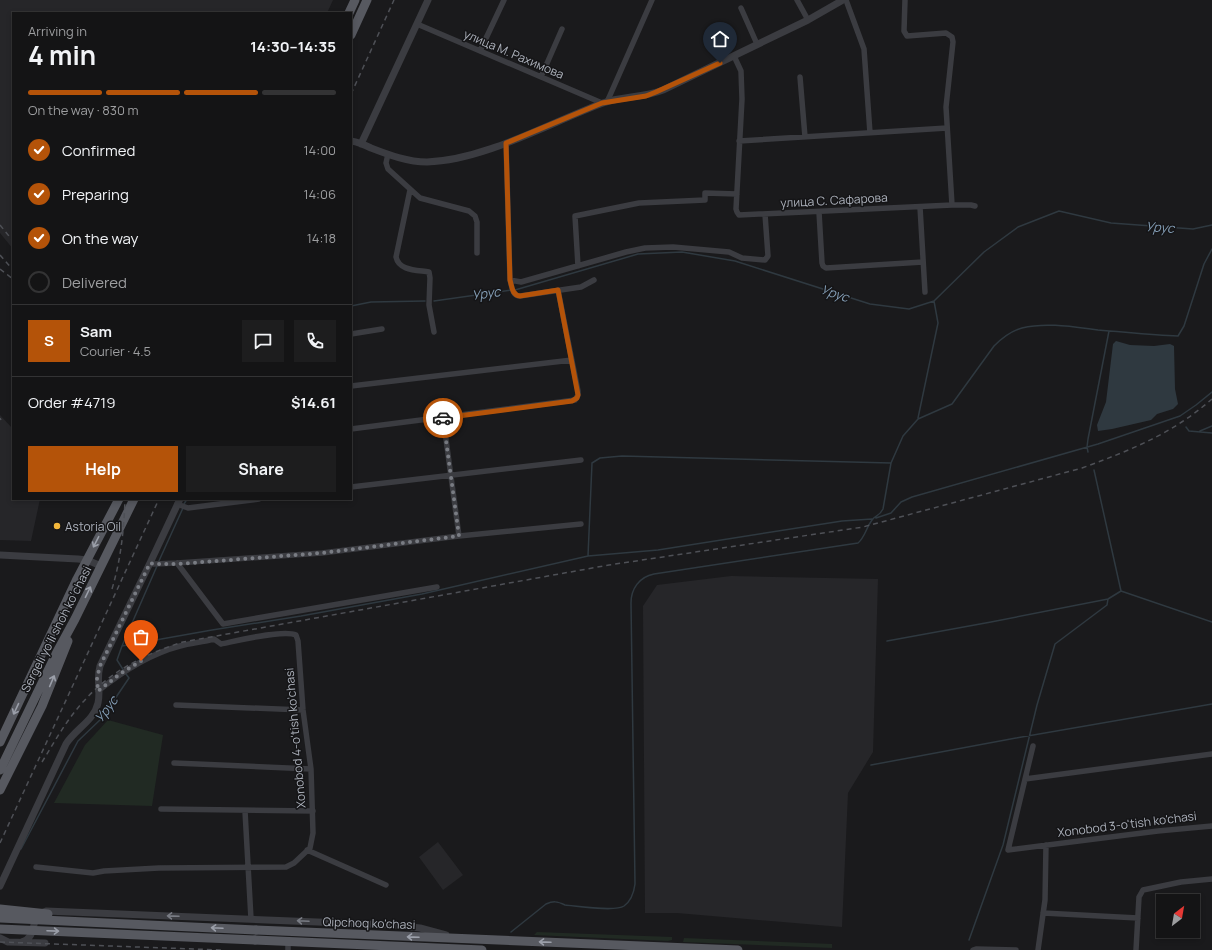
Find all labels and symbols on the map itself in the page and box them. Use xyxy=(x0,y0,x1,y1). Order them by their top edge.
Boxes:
pin xyxy=(703,22,737,63)
street label: улица М. Рахимова xyxy=(461,25,567,83)
street label: улица С. Сафарова xyxy=(780,189,888,211)
water label: Урус xyxy=(1145,217,1177,237)
water label: Урус xyxy=(819,280,853,307)
water label: Урус xyxy=(470,282,503,304)
courier xyxy=(423,398,463,438)
place label: Astoria Oil xyxy=(65,518,121,535)
marker: Astoria Oil xyxy=(52,521,62,531)
one-way arrow xyxy=(92,536,99,548)
street label: Sergeli yo‘li shoh ko‘chasi xyxy=(17,563,95,695)
one-way arrow xyxy=(85,587,92,599)
pin xyxy=(124,620,158,661)
street label: Xonobod 4-o'tish ko'chasi xyxy=(280,667,310,809)
one-way arrow xyxy=(49,675,57,687)
water label: Урус xyxy=(90,691,123,726)
one-way arrow xyxy=(12,703,19,715)
street label: Xonobod 3-o'tish ko'chasi xyxy=(1056,807,1198,841)
north arrow xyxy=(1156,894,1200,938)
one-way arrow xyxy=(167,912,180,920)
street label: Qipchoq ko'chasi xyxy=(322,913,416,933)
one-way arrow xyxy=(297,918,310,925)
one-way arrow xyxy=(211,924,224,932)
one-way arrow xyxy=(46,927,59,934)
one-way arrow xyxy=(407,933,420,941)
one-way arrow xyxy=(539,939,552,946)

